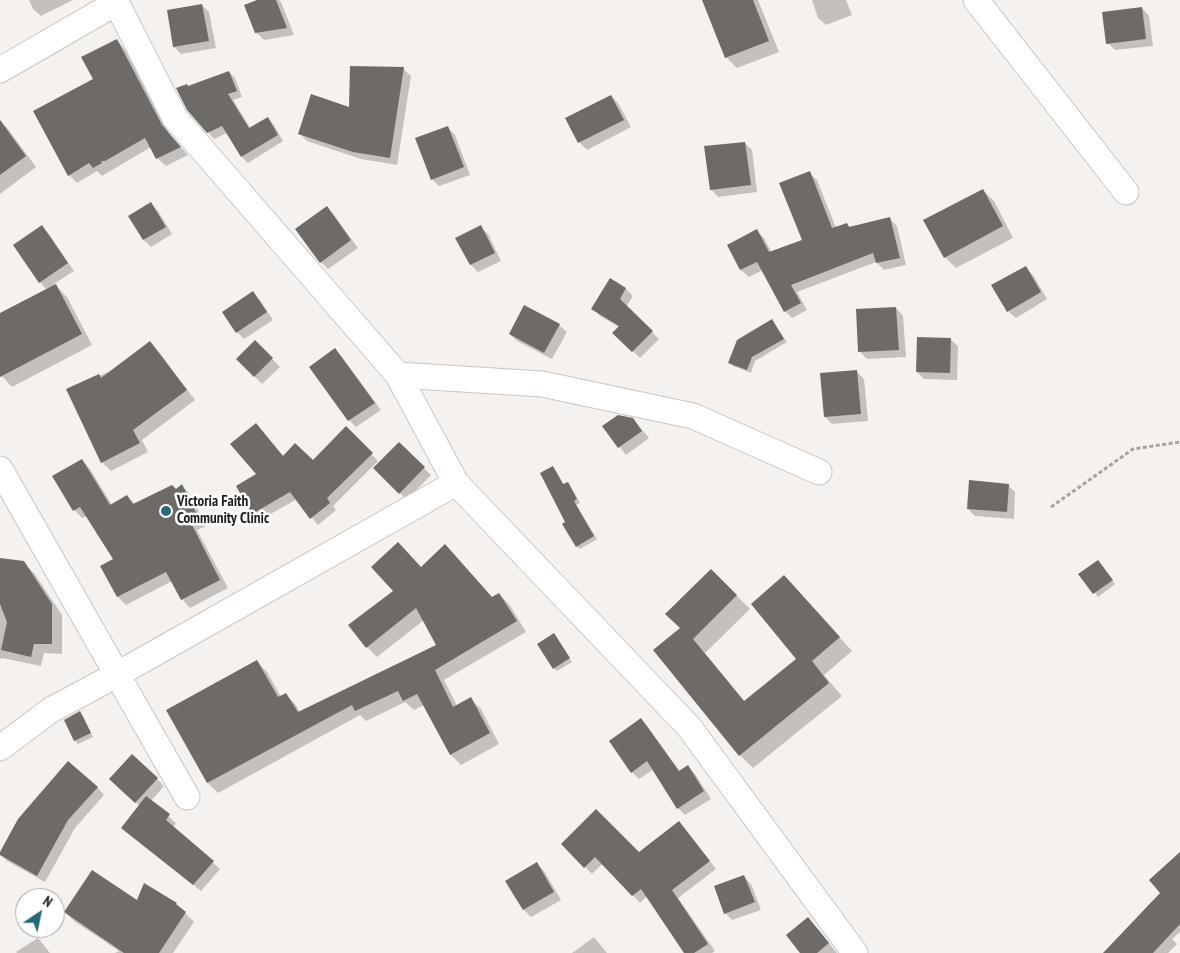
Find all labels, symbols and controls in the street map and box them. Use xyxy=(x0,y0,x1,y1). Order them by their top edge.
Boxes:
place label: Victoria Faith Community Clinic xyxy=(177,493,269,528)
marker: Victoria Faith Community Clinic xyxy=(159,504,173,518)
north arrow xyxy=(15,888,65,938)
text: N xyxy=(40,892,56,911)

